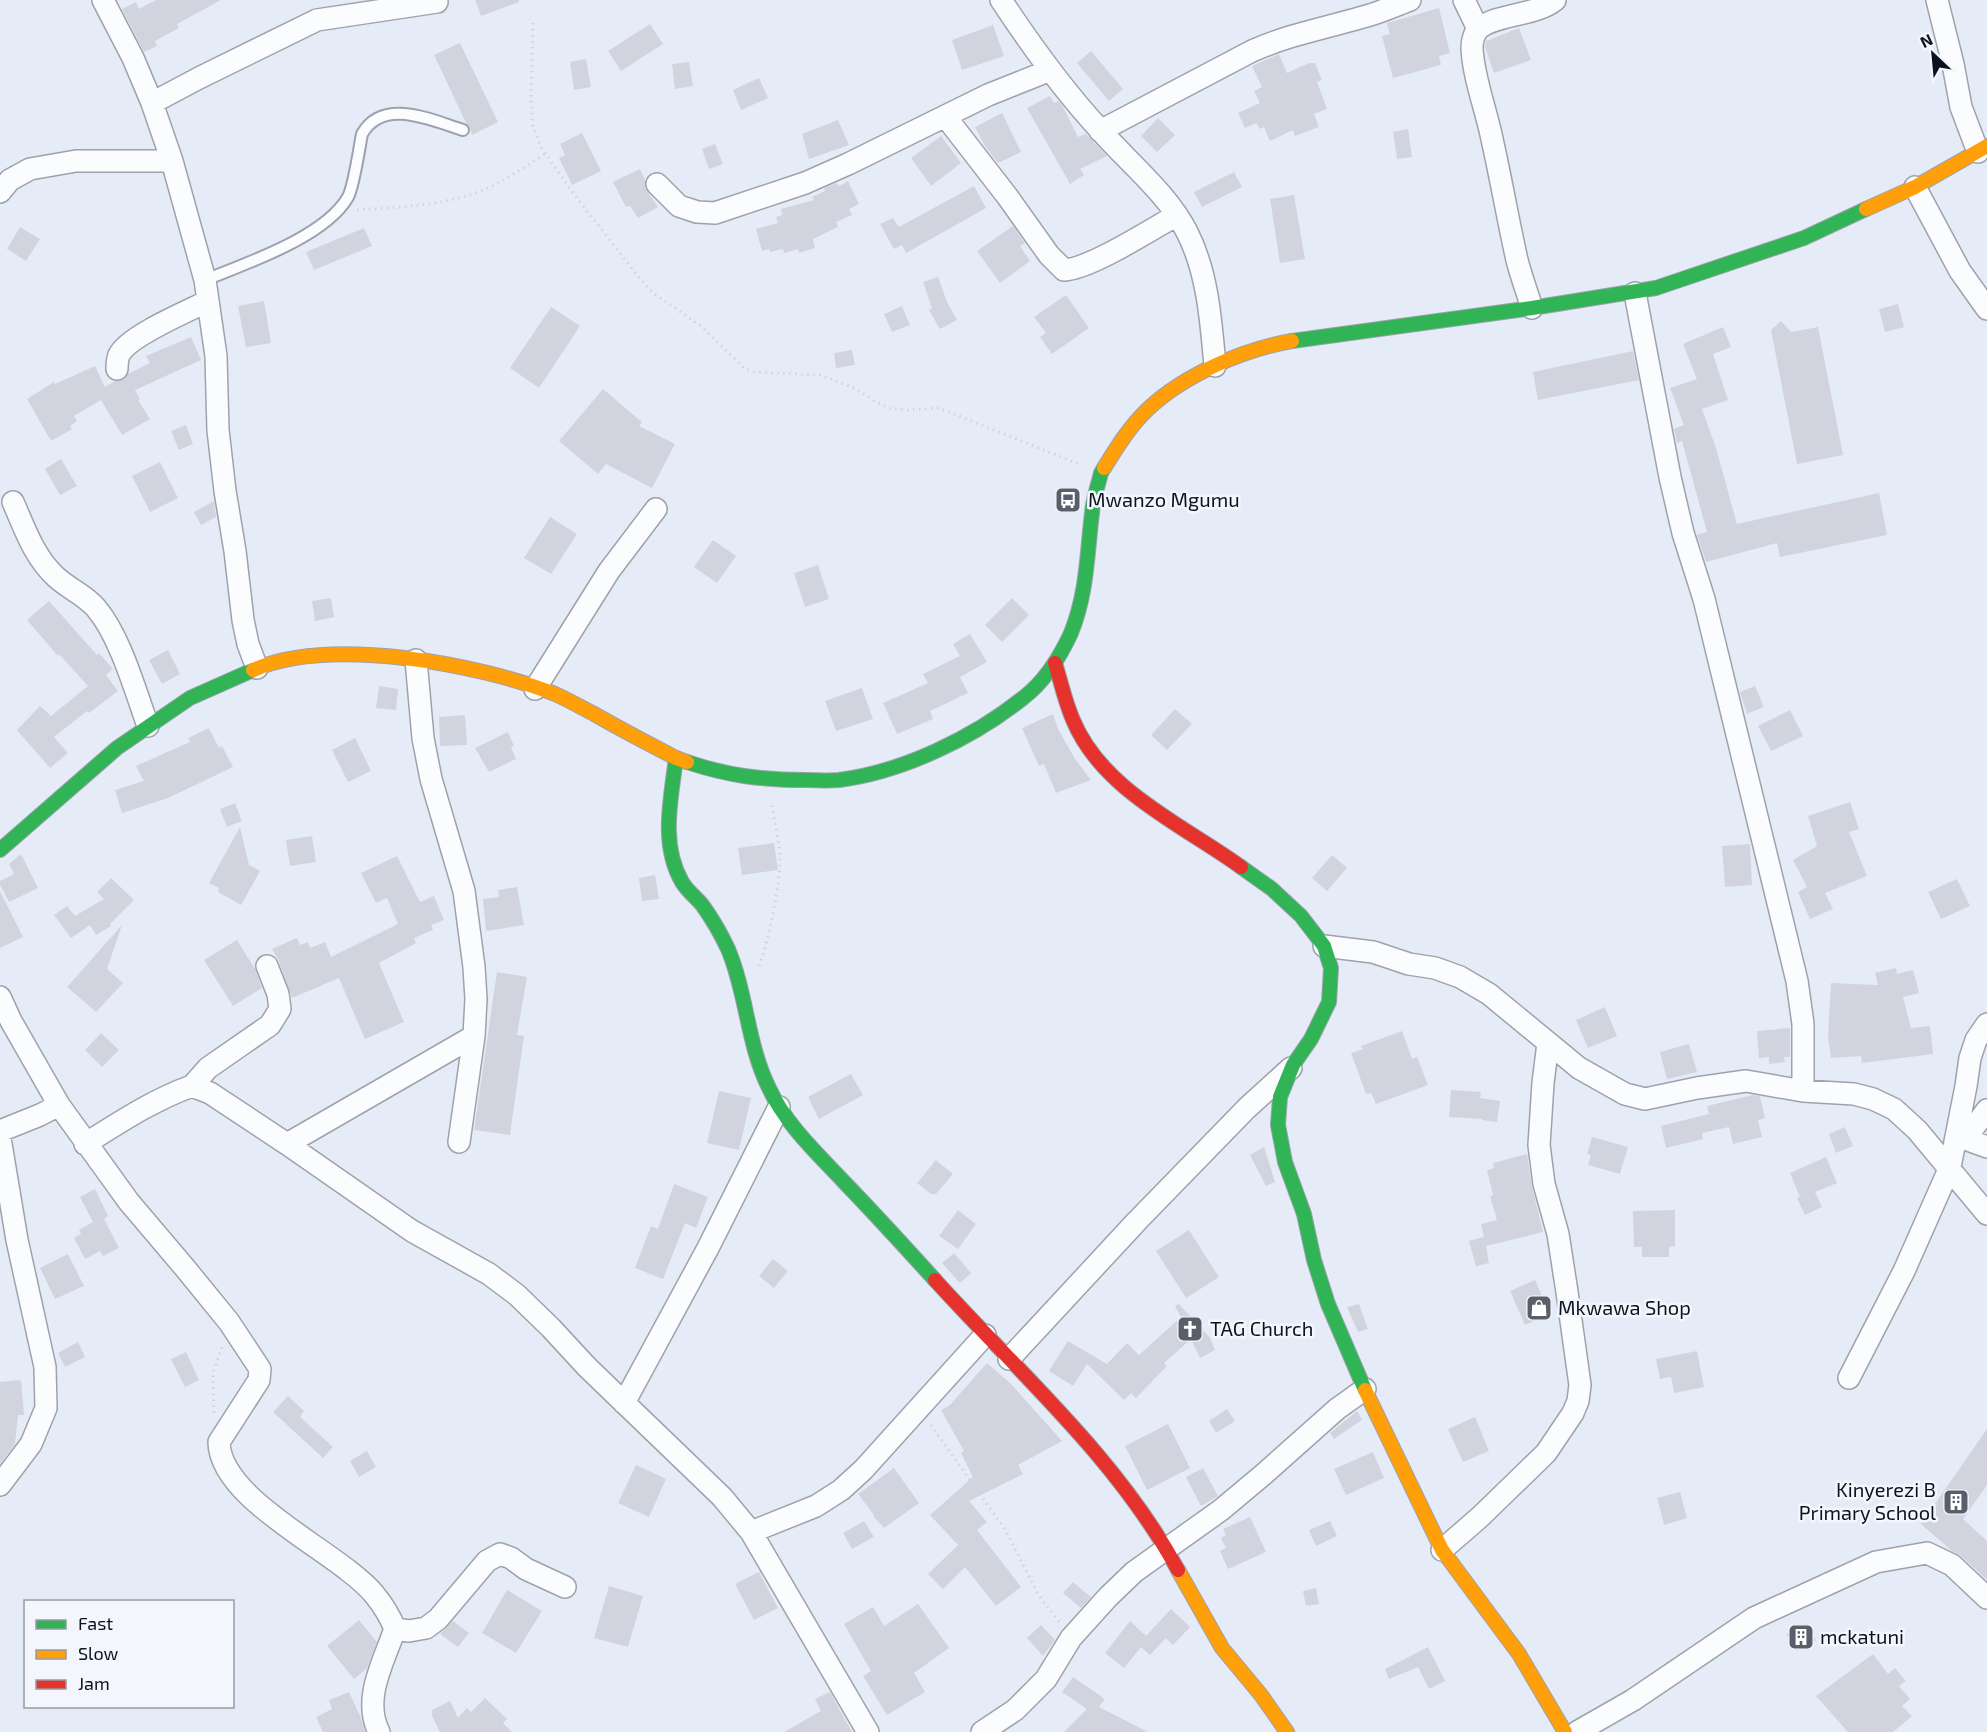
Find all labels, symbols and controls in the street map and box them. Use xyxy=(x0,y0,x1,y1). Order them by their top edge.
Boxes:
north arrow xyxy=(1903,24,1963,84)
text: N xyxy=(1917,29,1936,51)
bus stop icon: Mwanzo Mgumu xyxy=(1053,485,1083,515)
place label: Mwanzo Mgumu xyxy=(1088,487,1240,511)
shop icon: Mkwawa Shop xyxy=(1524,1293,1554,1323)
place label: Mkwawa Shop xyxy=(1558,1295,1691,1319)
church icon: TAG Church xyxy=(1175,1314,1205,1344)
place label: TAG Church xyxy=(1210,1316,1313,1340)
place label: Kinyerezi B Primary School xyxy=(1799,1477,1936,1524)
building icon: Kinyerezi B Primary School xyxy=(1941,1487,1971,1517)
legend xyxy=(24,1600,234,1708)
text: Fast xyxy=(78,1612,113,1634)
building icon: mckatuni xyxy=(1786,1622,1816,1652)
place label: mckatuni xyxy=(1820,1624,1904,1648)
text: Slow xyxy=(78,1642,119,1664)
text: Jam xyxy=(78,1672,110,1694)

